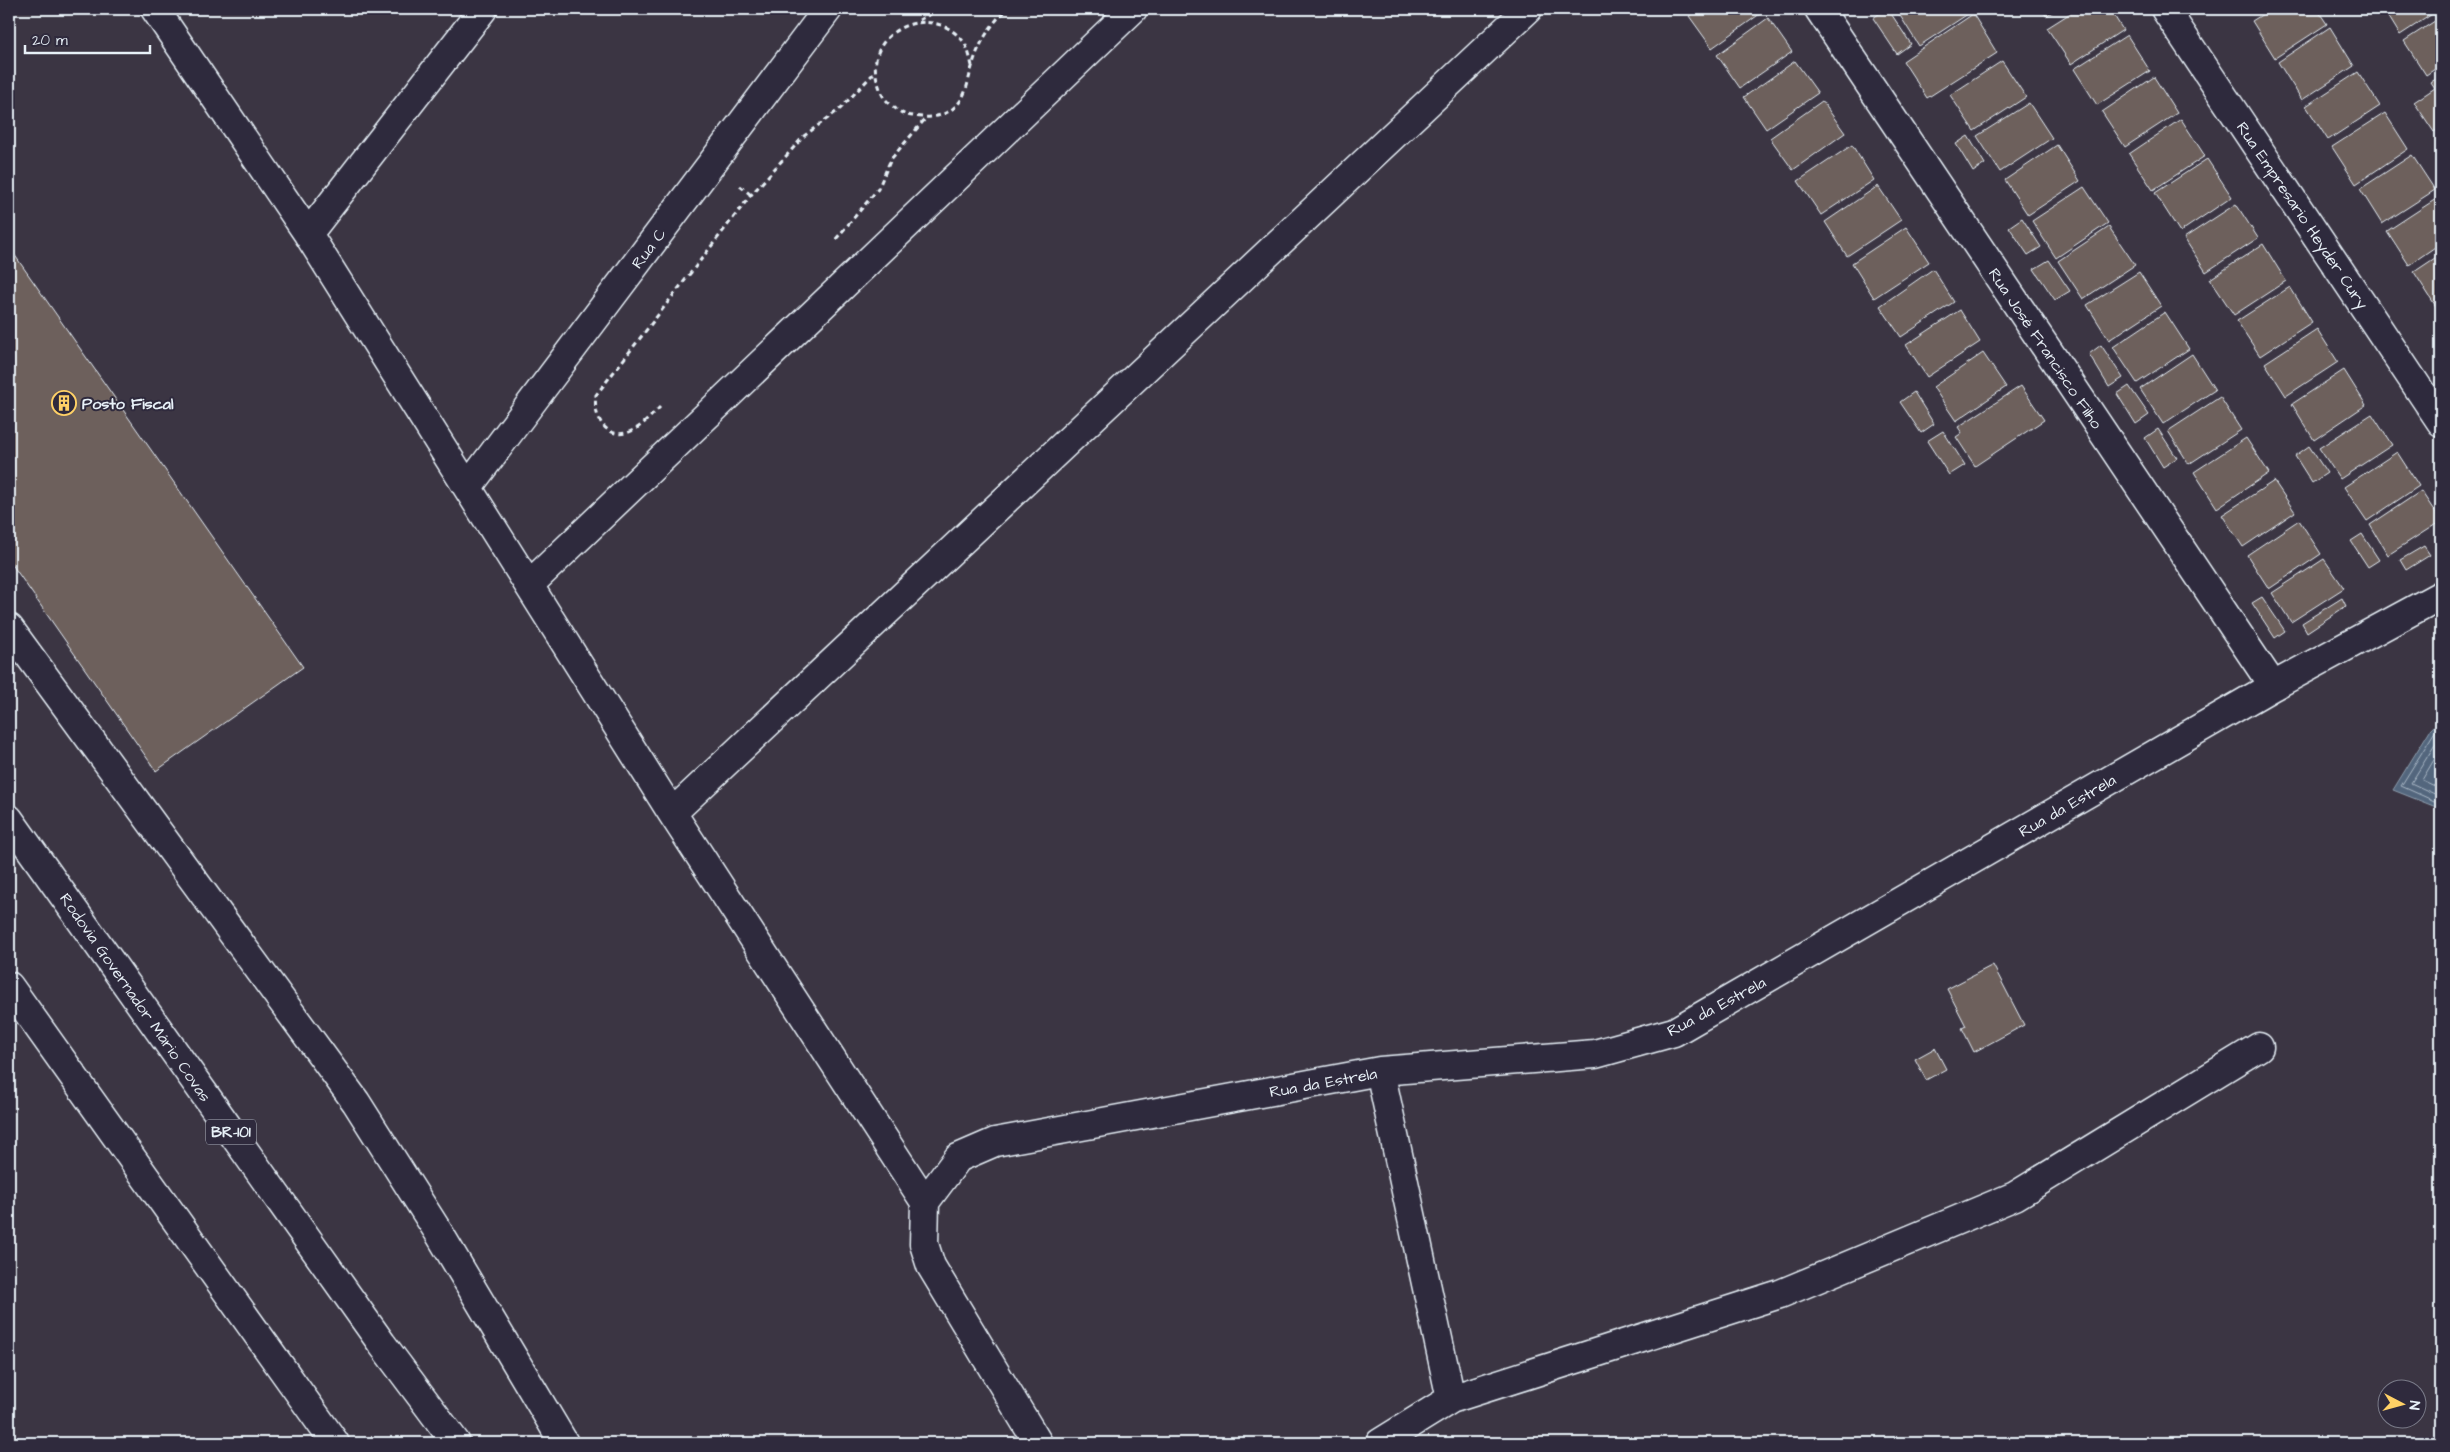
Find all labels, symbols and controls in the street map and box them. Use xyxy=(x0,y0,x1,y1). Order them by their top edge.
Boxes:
scale bar xyxy=(25,22,150,54)
text: 20 m xyxy=(32,30,68,51)
street label: Rua Empresario Heyder Cury xyxy=(2230,118,2373,314)
street label: Rua C xyxy=(626,224,671,273)
street label: Rua José Francisco Filho xyxy=(1983,264,2107,433)
building icon: Posto Fiscal xyxy=(51,390,77,416)
place label: Posto Fiscal xyxy=(82,393,174,415)
street label: Rua da Estrela xyxy=(2015,769,2120,843)
street label: Rodovia Governador Mário Covas xyxy=(54,889,216,1106)
street label: Rua da Estrela xyxy=(1663,972,1770,1042)
street label: Rua da Estrela xyxy=(1268,1063,1379,1103)
road number: BR-101 xyxy=(206,1120,256,1144)
north arrow xyxy=(2378,1380,2428,1430)
text: N xyxy=(2404,1400,2424,1411)

